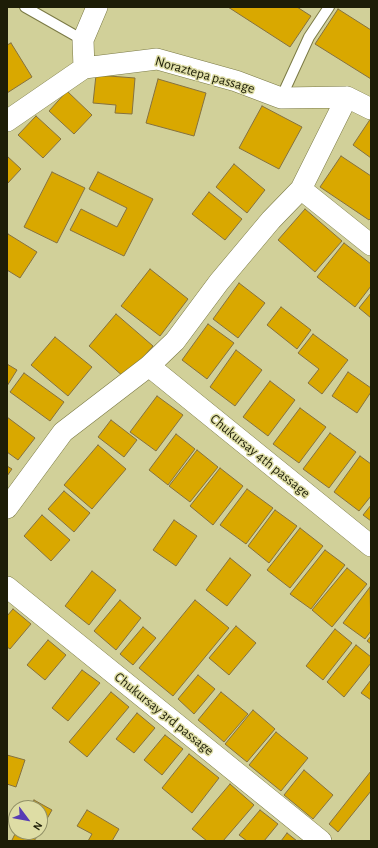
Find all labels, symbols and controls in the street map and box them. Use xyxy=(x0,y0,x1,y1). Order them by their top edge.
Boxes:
street label: Noraztepa passage xyxy=(153,53,257,97)
street label: Chukursay 4th passage xyxy=(207,411,313,501)
street label: Chukursay 3rd passage xyxy=(111,669,217,759)
north arrow xyxy=(8,800,48,840)
text: N xyxy=(31,820,44,832)

